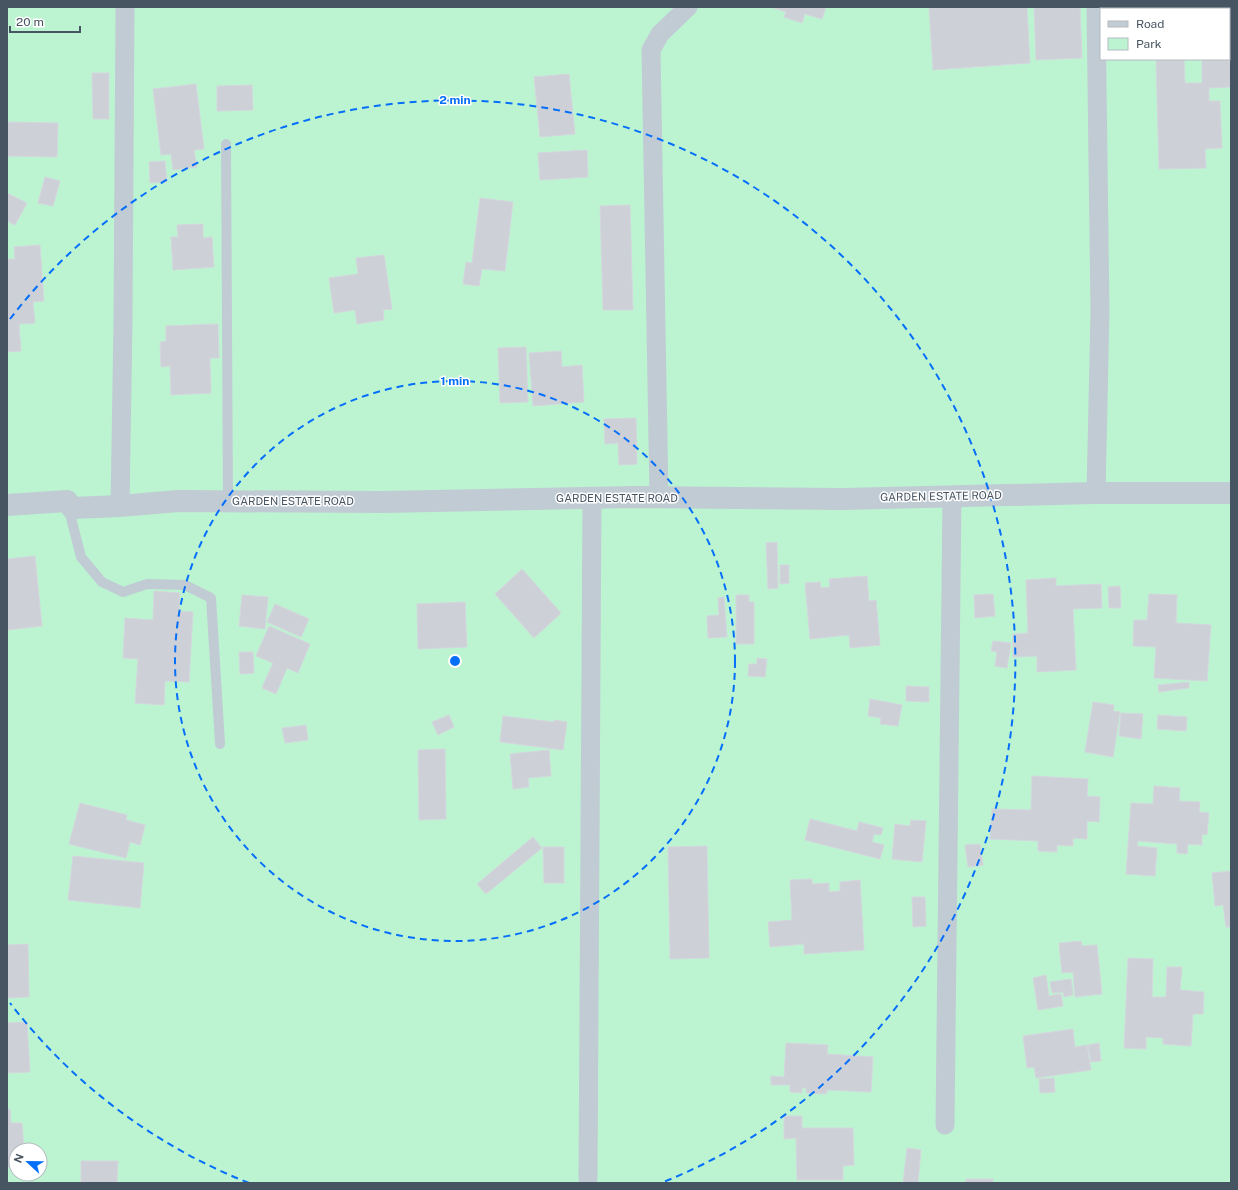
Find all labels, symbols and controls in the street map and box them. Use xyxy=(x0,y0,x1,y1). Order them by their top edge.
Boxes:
scale bar xyxy=(10,8,80,34)
legend xyxy=(1100,8,1230,60)
text: 20 m xyxy=(16,15,44,29)
text: Road xyxy=(1136,17,1164,31)
text: Park xyxy=(1136,37,1162,51)
text: 2 min xyxy=(439,93,471,107)
text: 1 min xyxy=(441,374,469,388)
street label: GARDEN ESTATE ROAD xyxy=(880,489,1002,503)
street label: GARDEN ESTATE ROAD xyxy=(556,492,678,504)
street label: GARDEN ESTATE ROAD xyxy=(232,495,354,507)
centre of rings xyxy=(448,654,462,668)
north arrow xyxy=(8,1142,48,1182)
text: N xyxy=(12,1152,26,1164)

